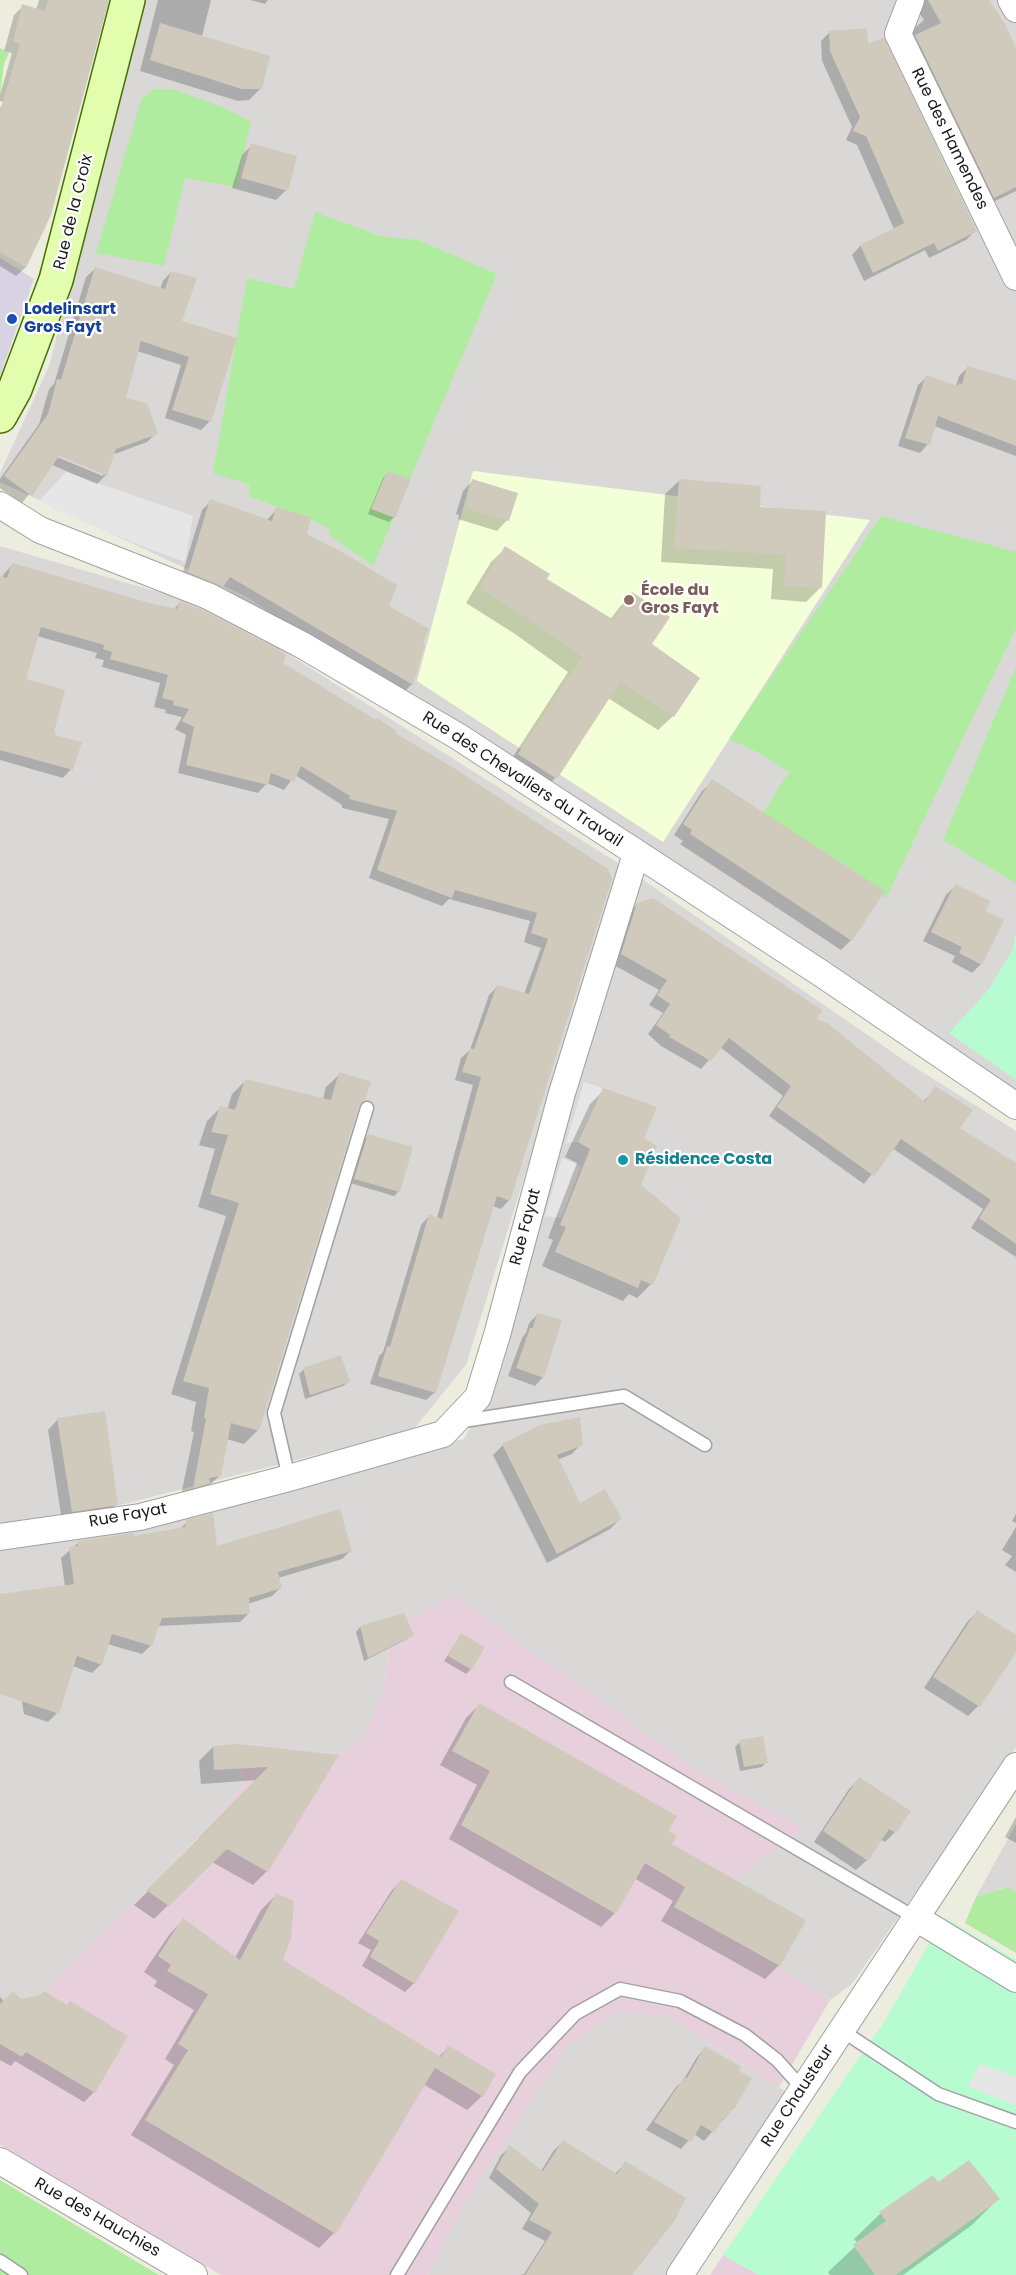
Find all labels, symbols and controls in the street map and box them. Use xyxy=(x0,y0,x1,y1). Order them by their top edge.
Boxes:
street label: Rue des Hamendes xyxy=(906,65,992,213)
street label: Rue de la Croix xyxy=(50,152,98,272)
place label: Lodelinsart Gros Fayt xyxy=(24,300,116,338)
marker: Lodelinsart Gros Fayt xyxy=(5,312,19,326)
place label: École du Gros Fayt xyxy=(641,581,719,619)
marker: École du Gros Fayt xyxy=(622,593,636,607)
street label: Rue des Chevaliers du Travail xyxy=(418,708,626,852)
place label: Résidence Costa xyxy=(635,1150,772,1170)
marker: Résidence Costa xyxy=(616,1153,630,1167)
street label: Rue Fayat xyxy=(507,1187,545,1267)
street label: Rue Fayat xyxy=(88,1500,168,1532)
street label: Rue Chausteur xyxy=(758,2041,838,2151)
street label: Rue des Hauchies xyxy=(31,2174,163,2262)

